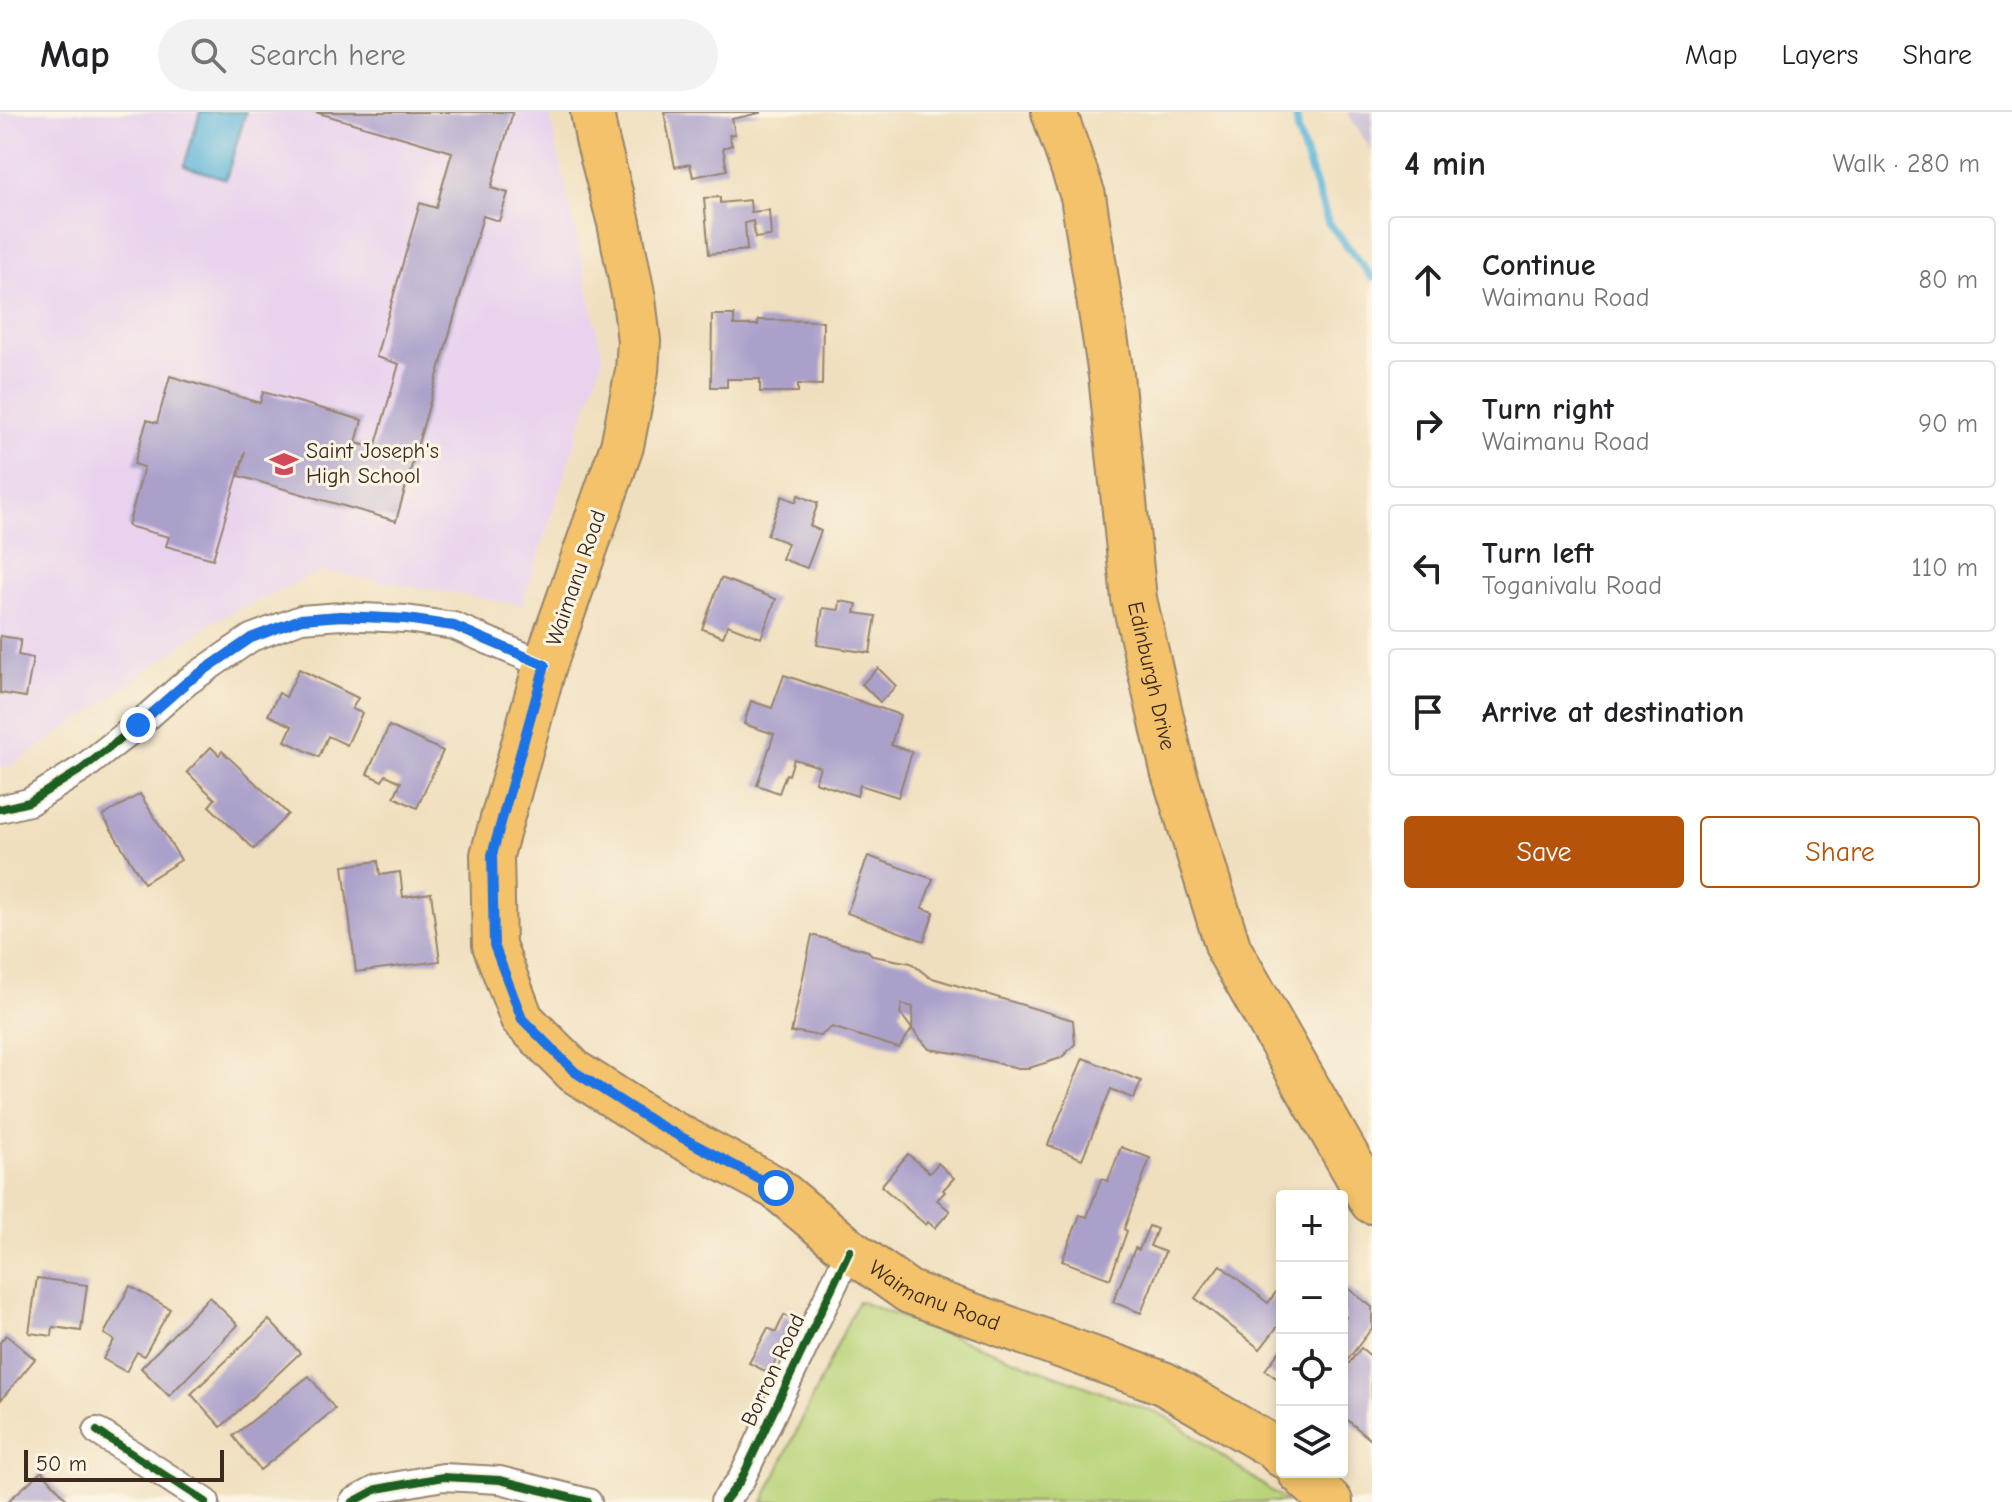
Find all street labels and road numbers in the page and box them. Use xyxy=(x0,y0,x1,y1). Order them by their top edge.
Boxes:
street label: Waimanu Road xyxy=(541,507,611,649)
street label: Edinburgh Drive xyxy=(1122,599,1181,753)
street label: Waimanu Road xyxy=(864,1255,1003,1336)
street label: Borron Road xyxy=(736,1310,810,1430)

